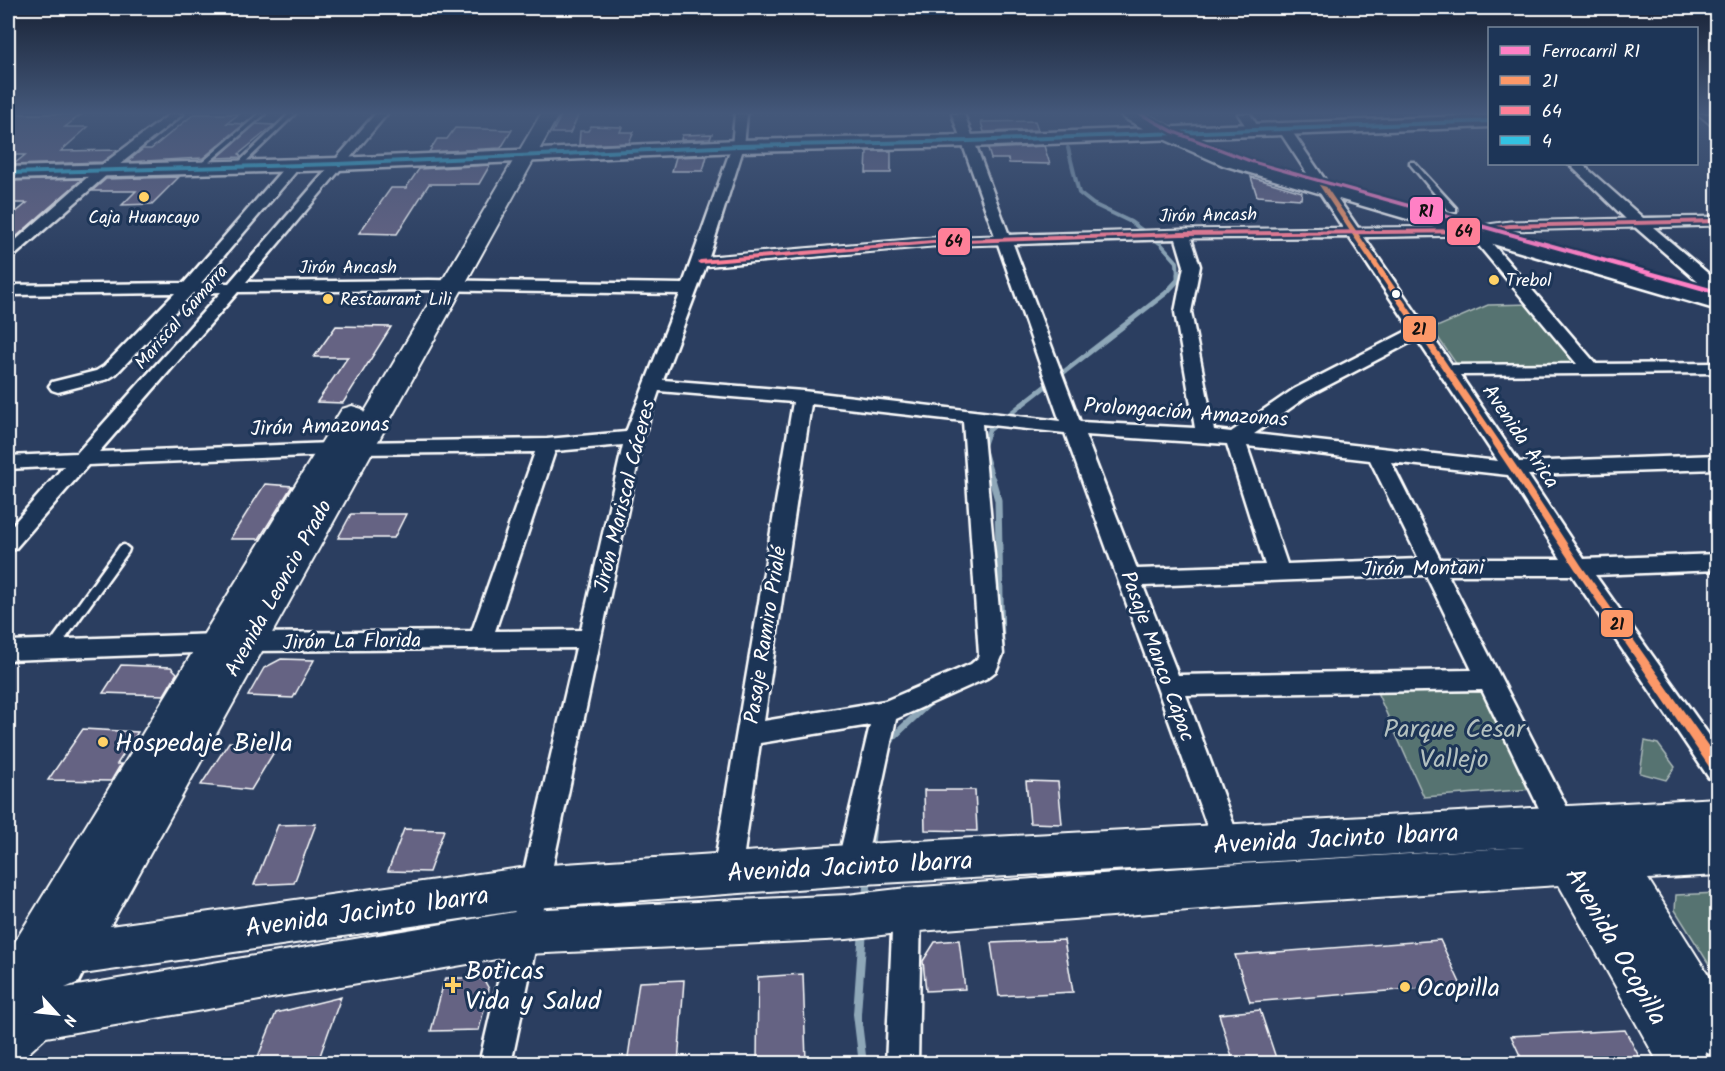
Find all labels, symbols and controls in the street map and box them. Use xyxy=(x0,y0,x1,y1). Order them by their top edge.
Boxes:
legend xyxy=(1488,27,1698,165)
text: Ferrocarril R1 xyxy=(1542,38,1640,67)
text: 21 xyxy=(1542,68,1558,97)
text: 64 xyxy=(1542,98,1562,127)
text: 4 xyxy=(1542,128,1552,157)
marker: Caja Huancayo xyxy=(137,190,151,204)
line badge: R1 xyxy=(1409,196,1444,225)
text: R1 xyxy=(1419,200,1433,225)
street label: Jirón Ancash xyxy=(1159,201,1257,232)
place label: Caja Huancayo xyxy=(88,204,200,233)
line badge: 64 xyxy=(1446,217,1481,246)
text: 64 xyxy=(1455,220,1473,245)
line badge: 64 xyxy=(937,227,971,256)
text: 64 xyxy=(945,230,963,255)
street label: Jirón Ancash xyxy=(299,254,397,283)
street label: Mariscal Gamarra xyxy=(128,259,236,377)
place label: Trebol xyxy=(1506,267,1552,296)
marker: Trebol xyxy=(1487,273,1501,287)
place label: Restaurant Lili xyxy=(340,286,452,315)
unlabelled marker xyxy=(1390,288,1402,300)
marker: Restaurant Lili xyxy=(321,292,335,306)
line badge: 21 xyxy=(1402,315,1437,343)
text: 21 xyxy=(1412,318,1426,343)
street label: Avenida Arica xyxy=(1473,378,1567,496)
street label: Prolongación Amazonas xyxy=(1082,390,1289,437)
street label: Jirón Mariscal Cáceres xyxy=(586,396,665,596)
street label: Jirón Amazonas xyxy=(250,409,390,446)
street label: Avenida Leoncio Prado xyxy=(217,494,342,683)
street label: Pasaje Ramiro Prialé xyxy=(736,543,797,726)
street label: Jirón Montani xyxy=(1362,552,1485,587)
street label: Pasaje Manco Cápac xyxy=(1110,566,1203,747)
line badge: 21 xyxy=(1600,609,1634,638)
text: 21 xyxy=(1610,613,1624,638)
street label: Jirón La Florida xyxy=(282,625,422,660)
park label: Parque Cesar Vallejo xyxy=(1383,709,1526,781)
place label: Hospedaje Biella xyxy=(115,723,293,765)
marker: Hospedaje Biella xyxy=(96,735,110,749)
street label: Avenida Jacinto Ibarra xyxy=(1212,813,1460,867)
street label: Avenida Jacinto Ibarra xyxy=(726,841,974,895)
street label: Avenida Ocopilla xyxy=(1553,860,1678,1034)
street label: Avenida Jacinto Ibarra xyxy=(243,875,492,951)
place label: Boticas Vida y Salud xyxy=(465,951,602,1023)
place label: Ocopilla xyxy=(1417,968,1500,1010)
marker: Boticas Vida y Salud xyxy=(446,978,460,992)
marker: Ocopilla xyxy=(1398,980,1412,994)
north arrow xyxy=(27,984,87,1044)
text: N xyxy=(56,1010,82,1030)

